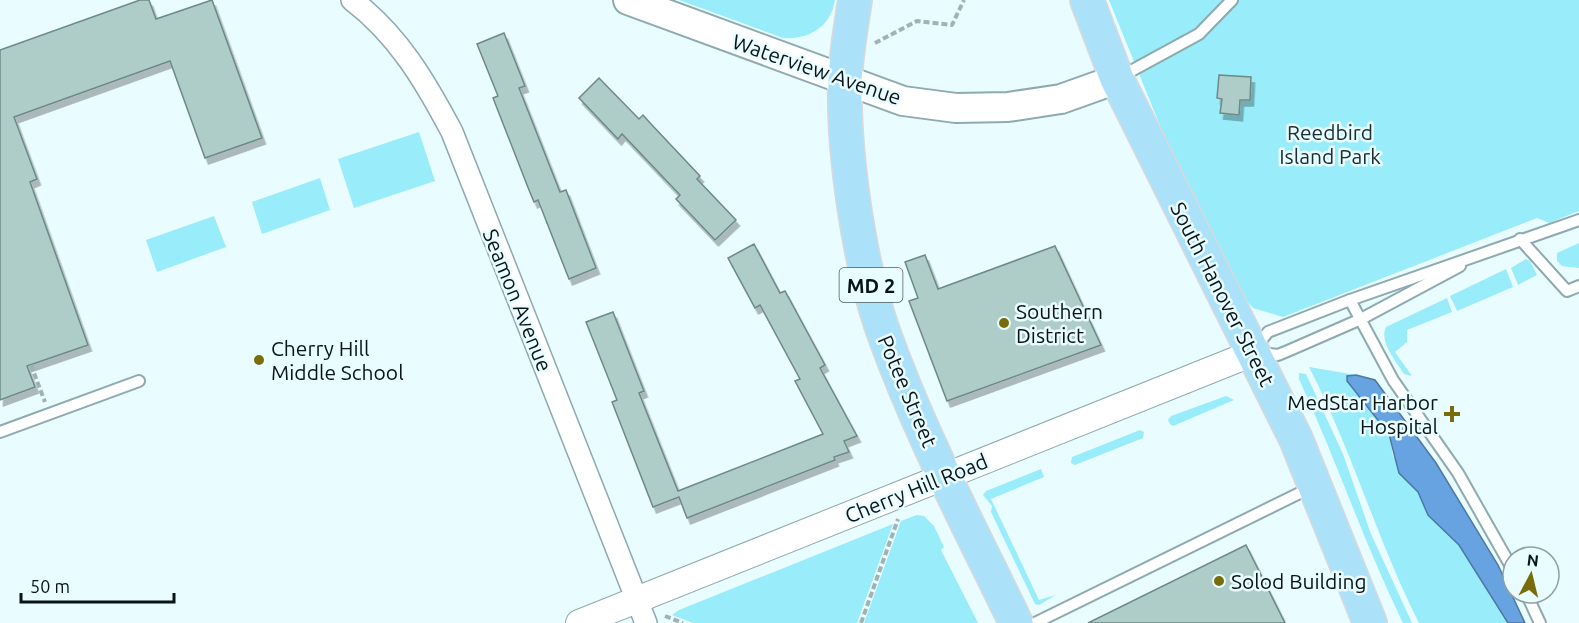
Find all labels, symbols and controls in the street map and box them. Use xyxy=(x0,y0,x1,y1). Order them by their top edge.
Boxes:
street label: Waterview Avenue xyxy=(729,29,905,109)
park label: Reedbird Island Park xyxy=(1279,120,1381,168)
street label: South Hanover Street xyxy=(1166,198,1280,390)
street label: Seamon Avenue xyxy=(479,225,557,375)
road number: MD 2 xyxy=(840,268,902,302)
place label: Southern District xyxy=(1016,299,1103,347)
marker: Southern District xyxy=(997,316,1011,330)
street label: Potee Street xyxy=(874,331,942,451)
place label: Cherry Hill Middle School xyxy=(271,336,404,384)
marker: Cherry Hill Middle School xyxy=(252,353,266,367)
place label: MedStar Harbor Hospital xyxy=(1287,390,1438,438)
marker: MedStar Harbor Hospital xyxy=(1443,405,1461,423)
street label: Cherry Hill Road xyxy=(841,448,991,528)
north arrow xyxy=(1501,545,1561,605)
text: N xyxy=(1526,550,1540,570)
scale bar xyxy=(21,566,174,604)
place label: Solod Building xyxy=(1231,569,1367,593)
marker: Solod Building xyxy=(1212,574,1226,588)
text: 50 m xyxy=(30,576,70,596)

